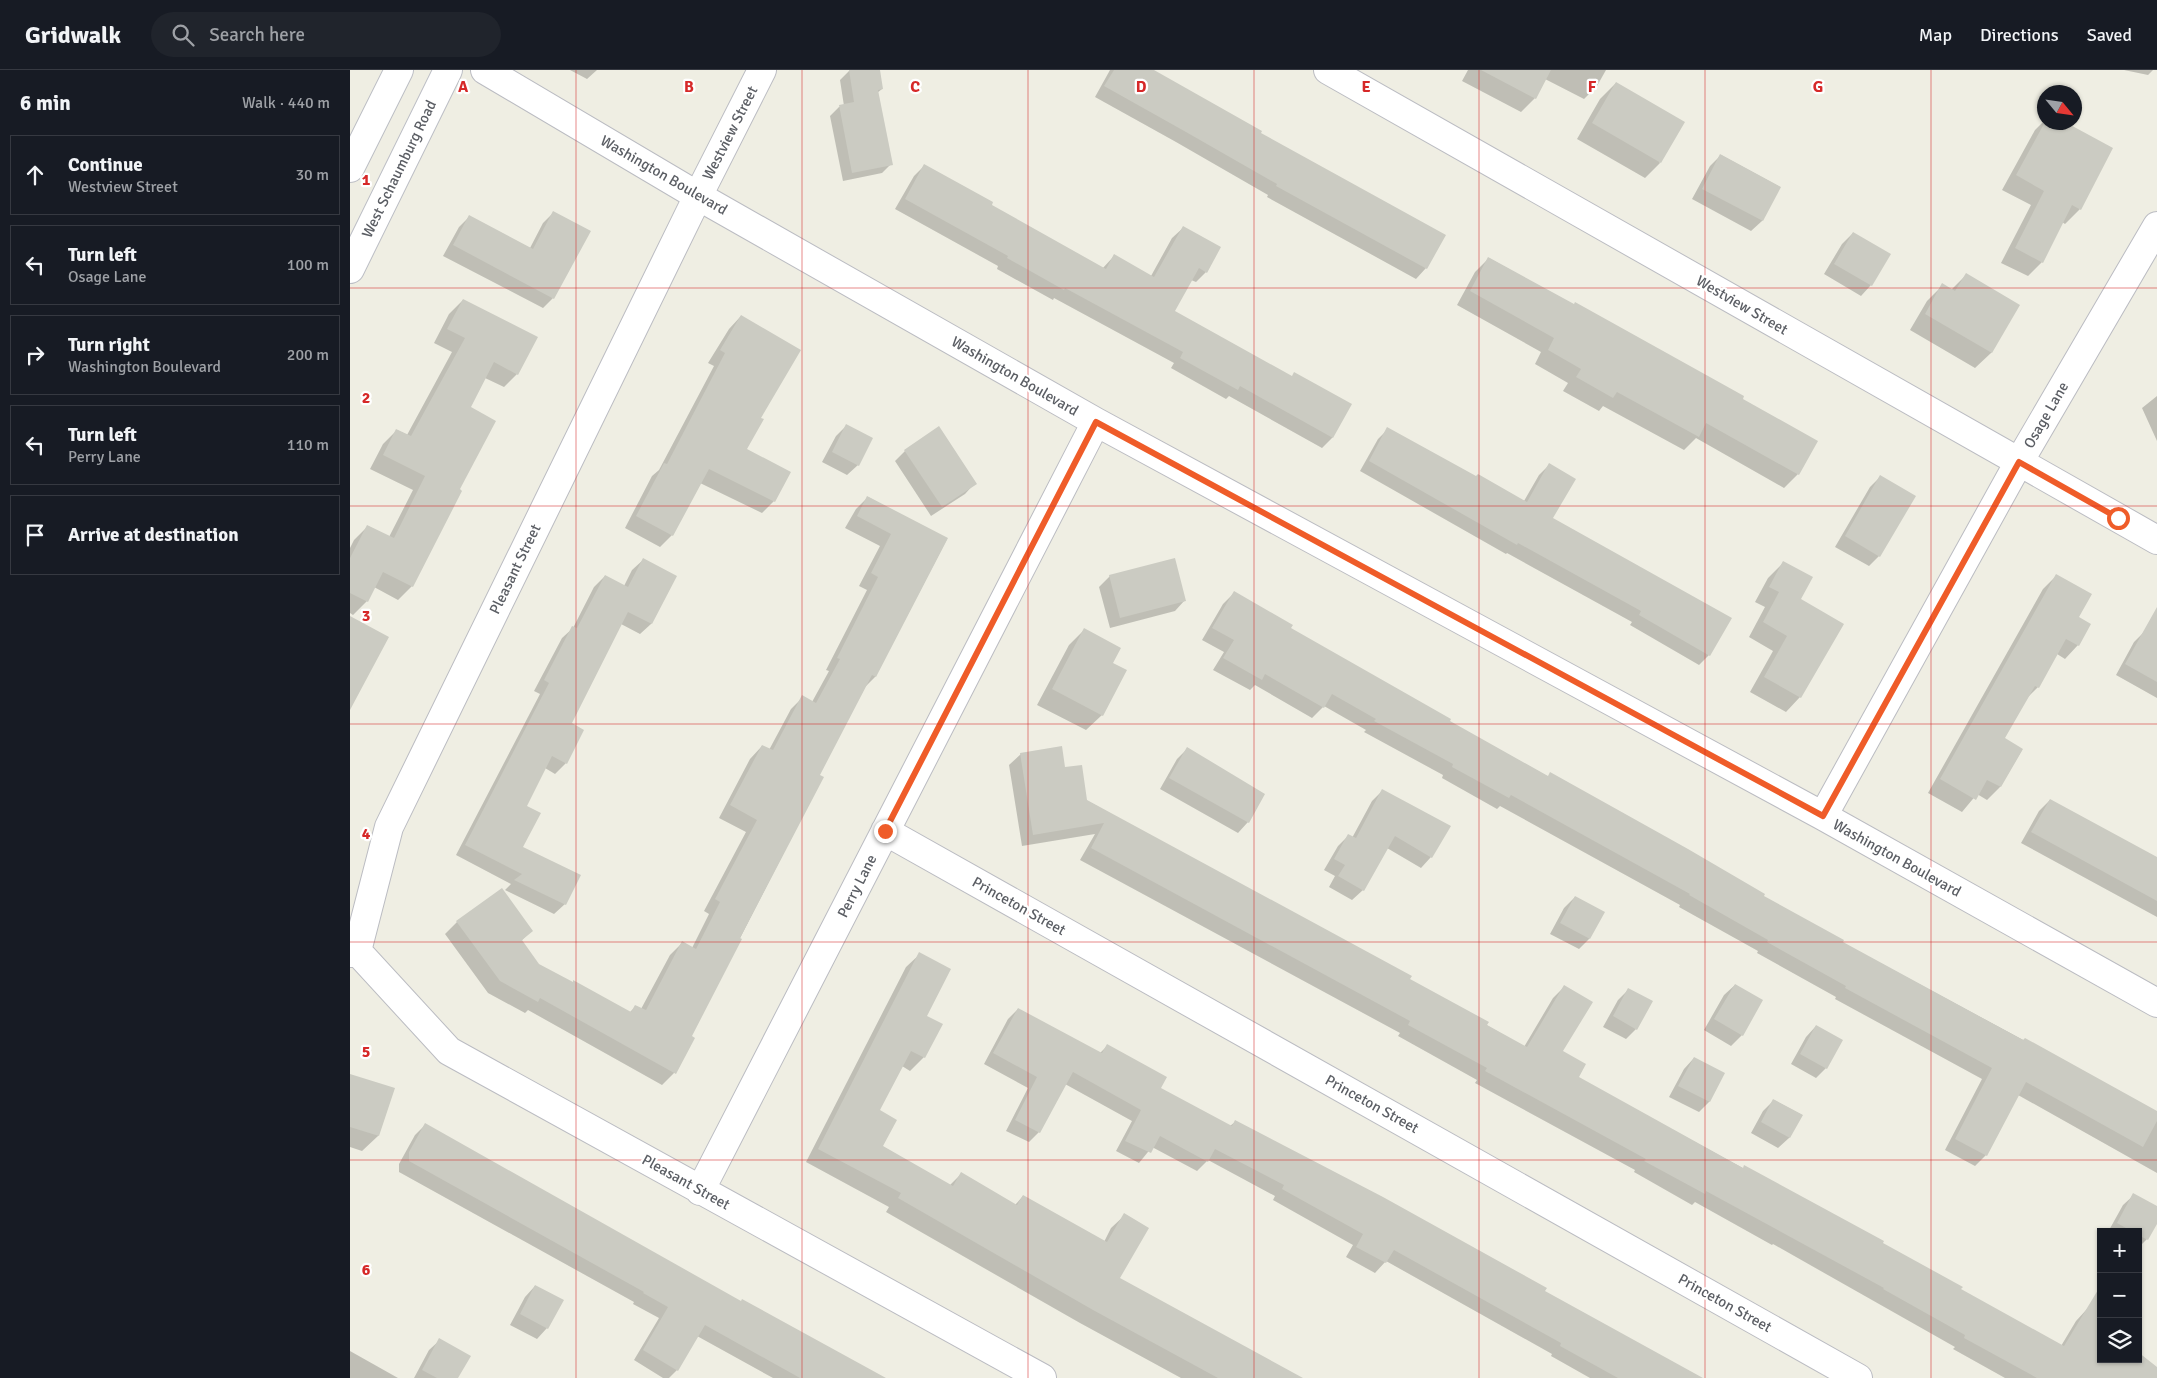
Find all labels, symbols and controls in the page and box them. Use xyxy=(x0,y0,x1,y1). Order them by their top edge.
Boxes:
search box xyxy=(151,12,501,57)
text: Gridwalk xyxy=(25,20,121,50)
icon: search xyxy=(169,21,197,49)
text: Search here xyxy=(209,23,305,47)
text: Map xyxy=(1919,24,1952,46)
text: Directions xyxy=(1980,24,2059,46)
text: Saved xyxy=(2087,24,2132,46)
text: A xyxy=(458,77,469,97)
text: B xyxy=(684,77,694,97)
text: C xyxy=(910,77,920,97)
text: D xyxy=(1136,77,1147,97)
text: E xyxy=(1361,77,1371,97)
text: F xyxy=(1588,77,1597,97)
text: G xyxy=(1813,77,1823,97)
street label: Westview Street xyxy=(699,83,761,183)
north arrow xyxy=(2037,85,2082,130)
text: 6 min xyxy=(20,90,71,116)
text: Walk · 440 m xyxy=(242,93,330,113)
street label: West Schaumburg Road xyxy=(358,97,440,241)
street label: Washington Boulevard xyxy=(597,131,731,219)
text: Continue xyxy=(68,153,143,177)
icon: ahead xyxy=(21,161,49,189)
text: 30 m xyxy=(295,165,329,185)
text: 1 xyxy=(362,170,371,190)
text: Westview Street xyxy=(68,177,178,197)
text: Turn left xyxy=(68,243,137,267)
icon: left xyxy=(21,251,49,279)
text: 100 m xyxy=(287,255,329,275)
text: Osage Lane xyxy=(68,267,147,287)
street label: Westview Street xyxy=(1693,271,1791,339)
street label: Washington Boulevard xyxy=(948,332,1082,420)
text: Turn right xyxy=(68,333,150,357)
icon: right xyxy=(21,341,49,369)
text: 200 m xyxy=(287,345,329,365)
text: Washington Boulevard xyxy=(68,357,221,377)
street label: Osage Lane xyxy=(2020,379,2072,451)
text: 2 xyxy=(362,388,370,408)
text: Turn left xyxy=(68,423,137,447)
icon: left xyxy=(21,431,49,459)
text: 110 m xyxy=(287,435,329,455)
text: Perry Lane xyxy=(68,447,141,467)
route start xyxy=(2107,507,2130,530)
icon: arrive xyxy=(21,521,49,549)
street label: Pleasant Street xyxy=(485,521,545,617)
text: Arrive at destination xyxy=(68,523,239,547)
text: 3 xyxy=(362,606,370,626)
street label: Washington Boulevard xyxy=(1830,815,1964,901)
route end xyxy=(874,820,897,843)
text: 4 xyxy=(362,824,371,844)
street label: Perry Lane xyxy=(833,851,881,921)
street label: Princeton Street xyxy=(969,873,1069,939)
text: 5 xyxy=(362,1042,370,1062)
street label: Princeton Street xyxy=(1322,1071,1422,1137)
street label: Pleasant Street xyxy=(639,1150,733,1214)
map controls xyxy=(2097,1228,2142,1363)
button: + xyxy=(2097,1228,2142,1273)
text: 6 xyxy=(362,1260,371,1280)
street label: Princeton Street xyxy=(1675,1270,1775,1336)
button: − xyxy=(2097,1273,2142,1318)
button: layers xyxy=(2097,1318,2142,1363)

